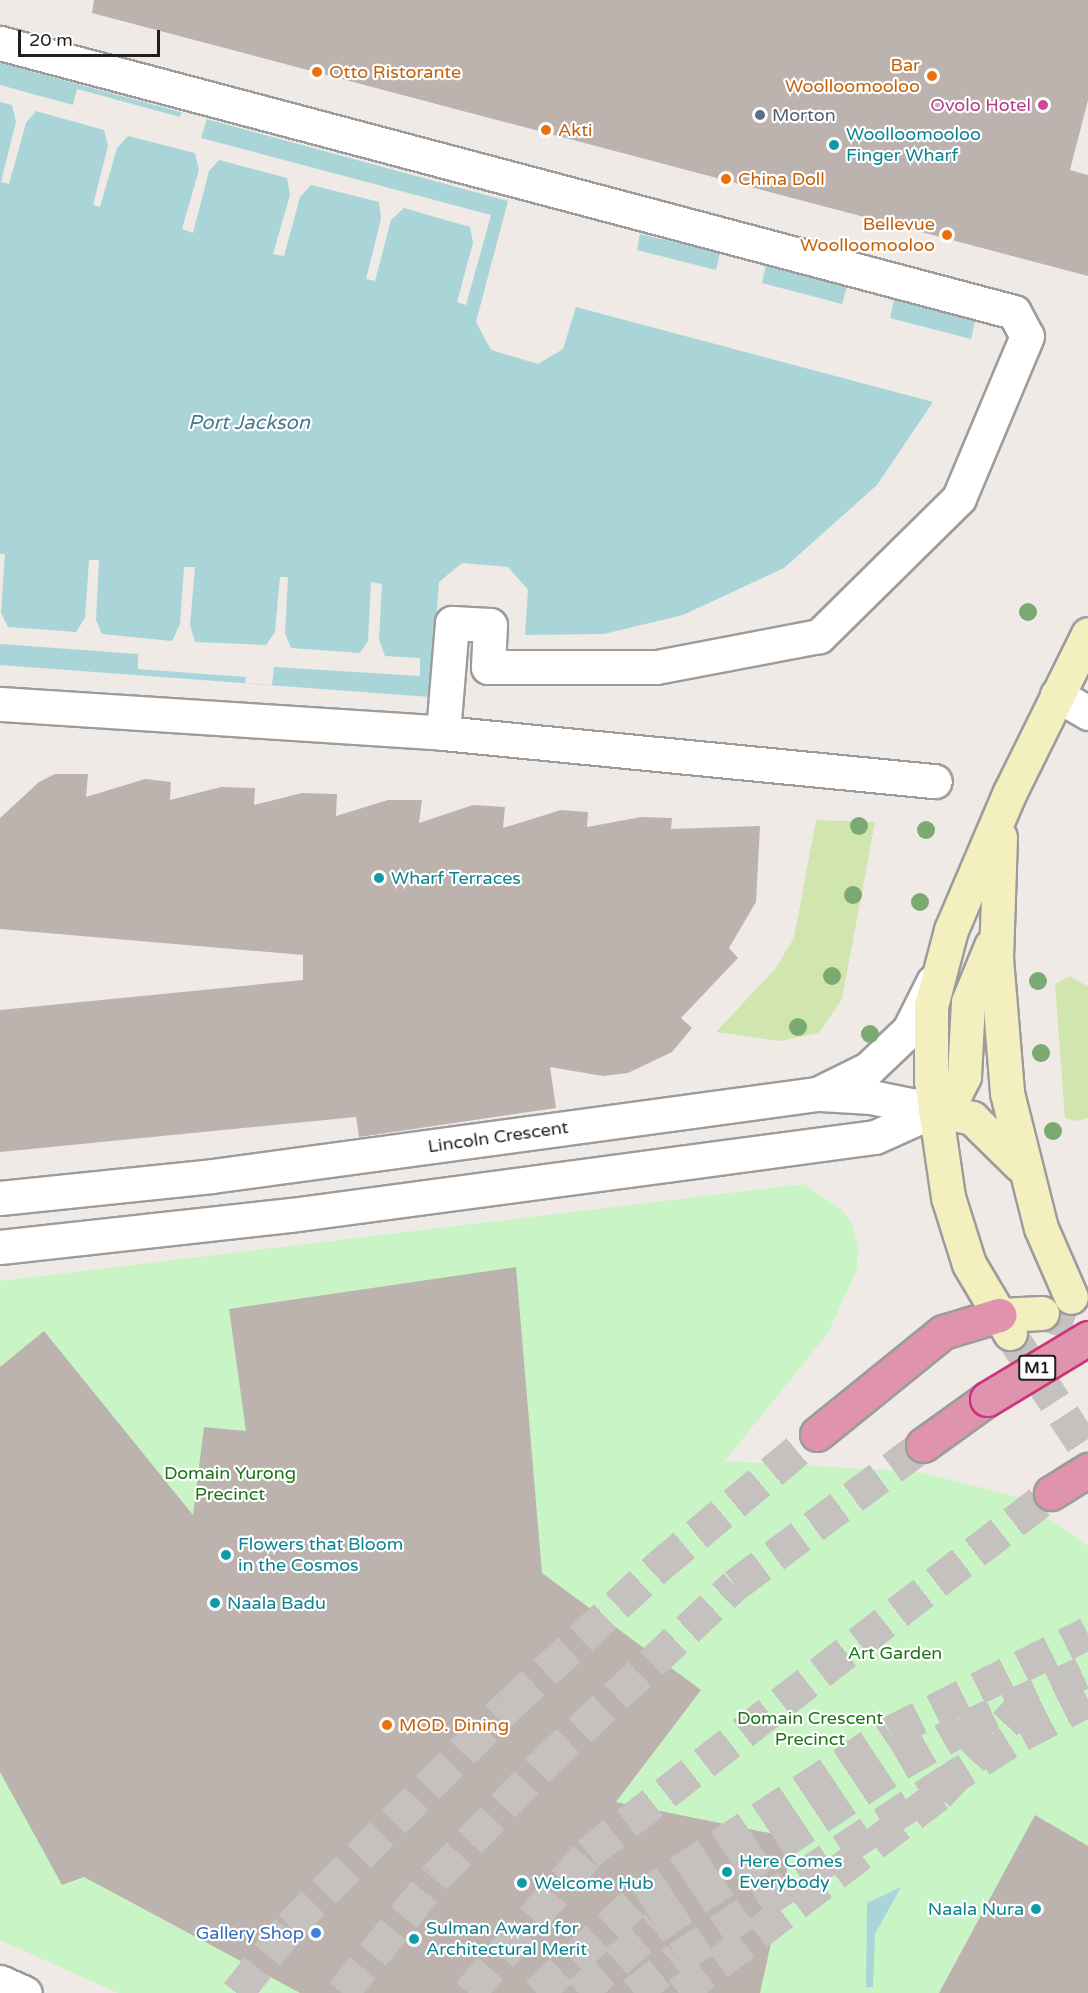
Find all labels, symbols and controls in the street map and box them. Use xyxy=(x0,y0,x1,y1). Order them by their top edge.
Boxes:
scale bar xyxy=(21,18,164,56)
text: 20 m xyxy=(29,29,73,51)
place label: Bar Woolloomooloo xyxy=(785,55,920,98)
place label: Otto Ristorante xyxy=(329,61,461,83)
marker: Otto Ristorante xyxy=(310,65,324,79)
marker: Bar Woolloomooloo xyxy=(925,69,939,83)
place label: Ovolo Hotel xyxy=(930,94,1031,116)
marker: Ovolo Hotel xyxy=(1036,98,1050,112)
place label: Morton xyxy=(772,104,836,126)
marker: Morton xyxy=(753,108,767,122)
place label: Akti xyxy=(558,119,592,141)
marker: Akti xyxy=(539,123,553,137)
place label: Woolloomooloo Finger Wharf xyxy=(846,124,981,166)
marker: Woolloomooloo Finger Wharf xyxy=(827,138,841,152)
place label: China Doll xyxy=(738,168,825,190)
marker: China Doll xyxy=(719,172,733,186)
place label: Bellevue Woolloomooloo xyxy=(800,214,935,256)
marker: Bellevue Woolloomooloo xyxy=(940,228,954,242)
water label: Port Jackson xyxy=(188,411,310,435)
place label: Wharf Terraces xyxy=(391,867,521,889)
marker: Wharf Terraces xyxy=(372,871,386,885)
street label: Lincoln Crescent xyxy=(426,1116,570,1158)
road number: M1 xyxy=(1018,1355,1056,1381)
park label: Domain Yurong Precinct xyxy=(164,1463,296,1506)
place label: Flowers that Bloom in the Cosmos xyxy=(238,1534,403,1576)
marker: Flowers that Bloom in the Cosmos xyxy=(219,1548,233,1562)
place label: Naala Badu xyxy=(227,1592,326,1614)
marker: Naala Badu xyxy=(208,1596,222,1610)
park label: Art Garden xyxy=(848,1642,942,1664)
park label: Domain Crescent Precinct xyxy=(737,1708,883,1750)
place label: MOD. Dining xyxy=(399,1714,509,1736)
marker: MOD. Dining xyxy=(380,1718,394,1732)
place label: Here Comes Everybody xyxy=(739,1851,843,1894)
marker: Here Comes Everybody xyxy=(720,1865,734,1879)
place label: Welcome Hub xyxy=(534,1872,654,1894)
marker: Welcome Hub xyxy=(515,1876,529,1890)
place label: Naala Nura xyxy=(928,1898,1024,1920)
marker: Naala Nura xyxy=(1029,1902,1043,1916)
place label: Sulman Award for Architectural Merit xyxy=(426,1918,587,1960)
place label: Gallery Shop xyxy=(196,1922,304,1944)
marker: Gallery Shop xyxy=(309,1926,323,1940)
marker: Sulman Award for Architectural Merit xyxy=(407,1932,421,1946)

